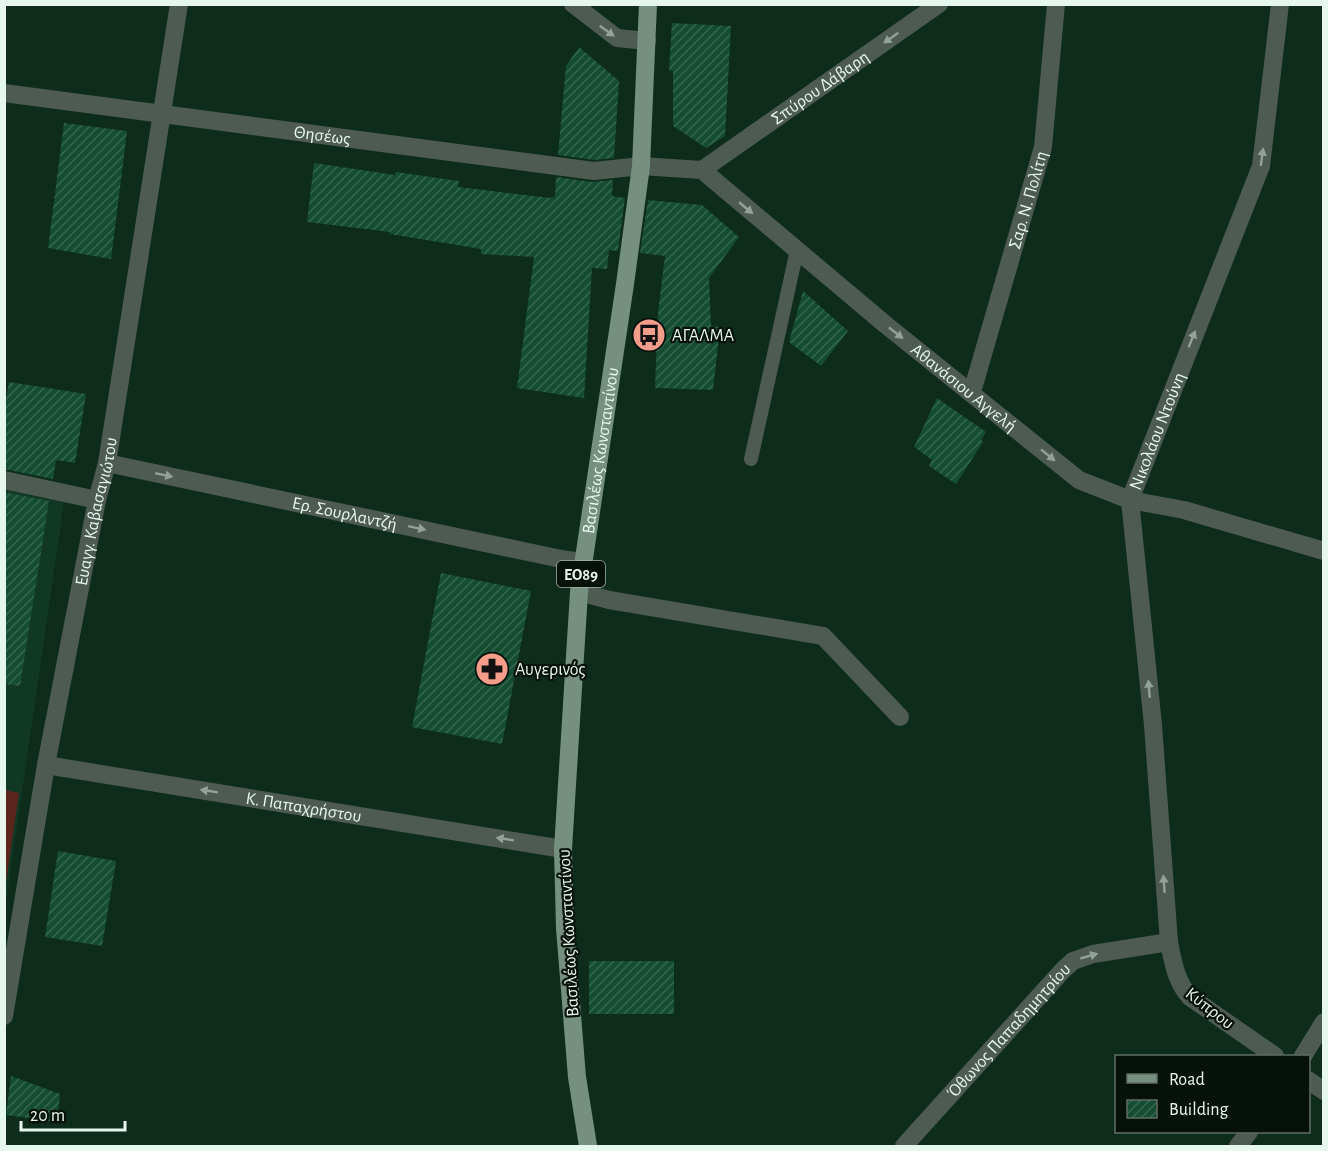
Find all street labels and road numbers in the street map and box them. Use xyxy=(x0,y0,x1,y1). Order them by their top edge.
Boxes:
street label: Σπύρου Δάβαρη xyxy=(768,48,873,128)
street label: Θησέως xyxy=(293,123,351,149)
street label: Σαρ. Ν. Πολίτη xyxy=(1006,149,1051,251)
street label: Αθανάσιου Αγγελή xyxy=(907,341,1020,436)
street label: Βασιλέως Κωνσταντίνου xyxy=(580,366,622,535)
street label: Νικολάου Ντούνη xyxy=(1127,370,1189,493)
street label: Ευαγγ. Καβασαγιώτου xyxy=(73,436,121,587)
street label: Ερ. Σουρλαντζή xyxy=(291,494,399,534)
road number: ΕΟ89 xyxy=(557,561,605,587)
street label: Κ. Παπαχρήστου xyxy=(244,790,363,826)
street label: Βασιλέως Κωνσταντίνου xyxy=(555,849,582,1017)
street label: Όθωνος Παπαδημητρίου xyxy=(944,960,1074,1102)
street label: Κύπρου xyxy=(1182,985,1237,1033)

